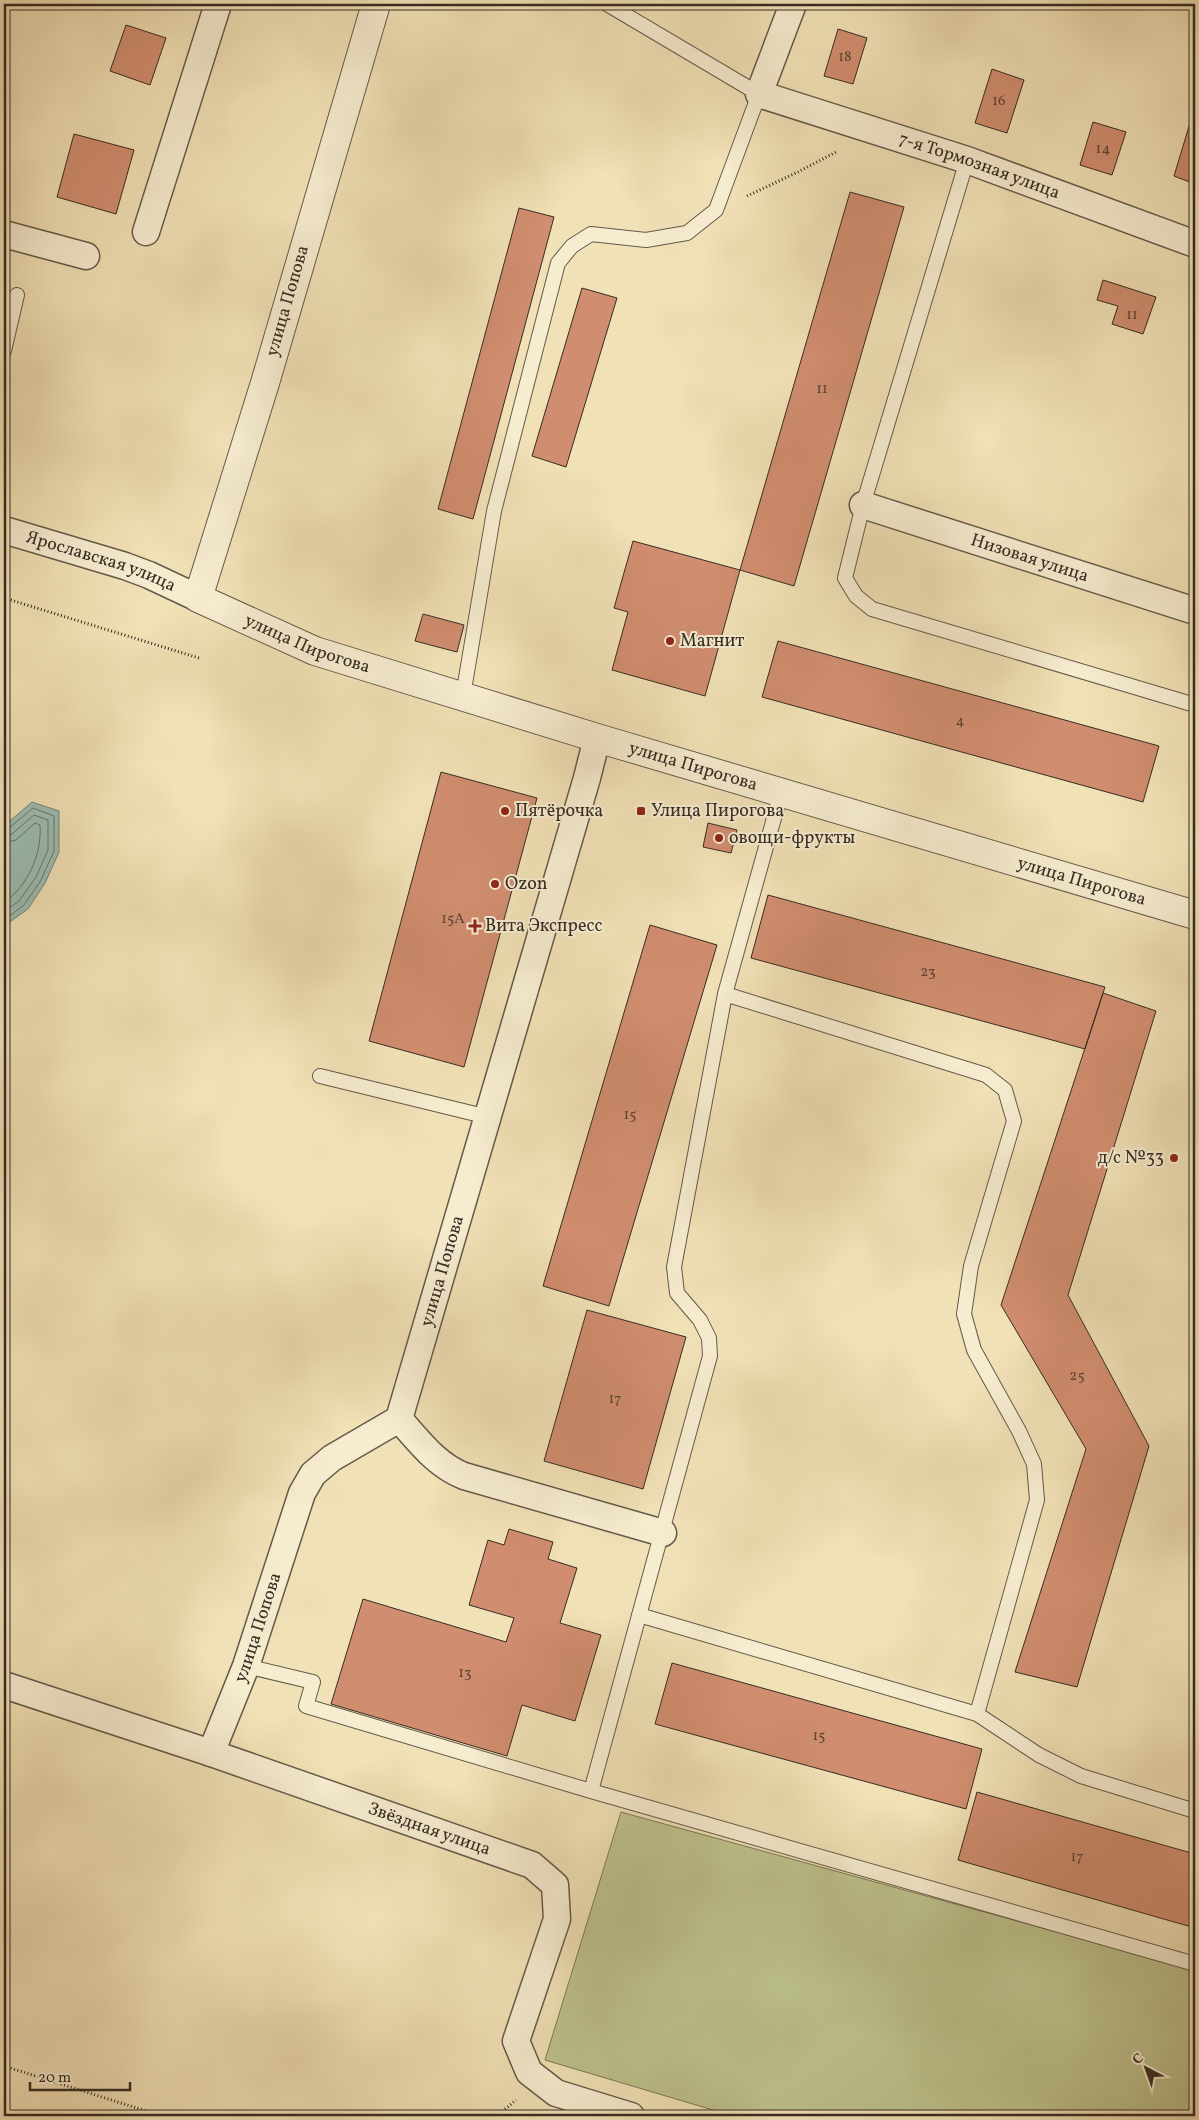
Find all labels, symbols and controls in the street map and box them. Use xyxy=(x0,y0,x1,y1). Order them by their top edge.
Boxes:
house number: 18 xyxy=(838,47,852,68)
house number: 16 xyxy=(992,91,1006,112)
street label: 7-я Тормозная улица xyxy=(896,127,1063,206)
house number: 14 xyxy=(1096,139,1110,160)
street label: улица Попова xyxy=(260,242,316,360)
house number: 11 xyxy=(1126,305,1138,326)
house number: 11 xyxy=(816,379,828,400)
street label: Ярославская улица xyxy=(23,525,180,598)
street label: Низовая улица xyxy=(968,528,1092,589)
street label: улица Пирогова xyxy=(240,608,373,680)
place label: Магнит xyxy=(680,629,744,654)
marker: Магнит xyxy=(664,635,676,647)
house number: 4 xyxy=(956,711,965,732)
street label: улица Пирогова xyxy=(626,736,761,797)
place label: Пятёрочка xyxy=(515,799,603,824)
place label: Улица Пирогова xyxy=(651,799,784,824)
marker: Пятёрочка xyxy=(499,805,511,817)
marker: Улица Пирогова xyxy=(635,805,647,817)
place label: овощи-фрукты xyxy=(729,826,856,851)
marker: овощи-фрукты xyxy=(713,832,725,844)
street label: улица Пирогова xyxy=(1014,851,1149,912)
place label: Ozon xyxy=(505,872,548,897)
marker: Ozon xyxy=(489,878,501,890)
house number: 15А xyxy=(441,909,465,930)
place label: Вита Экспресс xyxy=(485,914,603,939)
marker: Вита Экспресс xyxy=(469,920,481,932)
house number: 23 xyxy=(920,962,936,983)
house number: 15 xyxy=(623,1105,637,1126)
place label: д/с №33 xyxy=(1098,1146,1164,1171)
marker: д/с №33 xyxy=(1168,1152,1180,1164)
street label: улица Попова xyxy=(414,1213,471,1330)
house number: 25 xyxy=(1069,1366,1085,1387)
house number: 17 xyxy=(608,1389,622,1410)
street label: улица Попова xyxy=(228,1569,288,1687)
house number: 13 xyxy=(458,1663,472,1684)
house number: 15 xyxy=(812,1726,826,1747)
street label: Звёздная улица xyxy=(364,1796,494,1862)
house number: 17 xyxy=(1070,1847,1084,1868)
north arrow xyxy=(1122,2042,1172,2092)
text: С xyxy=(1129,2049,1148,2069)
scale bar xyxy=(30,2060,130,2092)
text: 20 m xyxy=(38,2068,71,2089)

